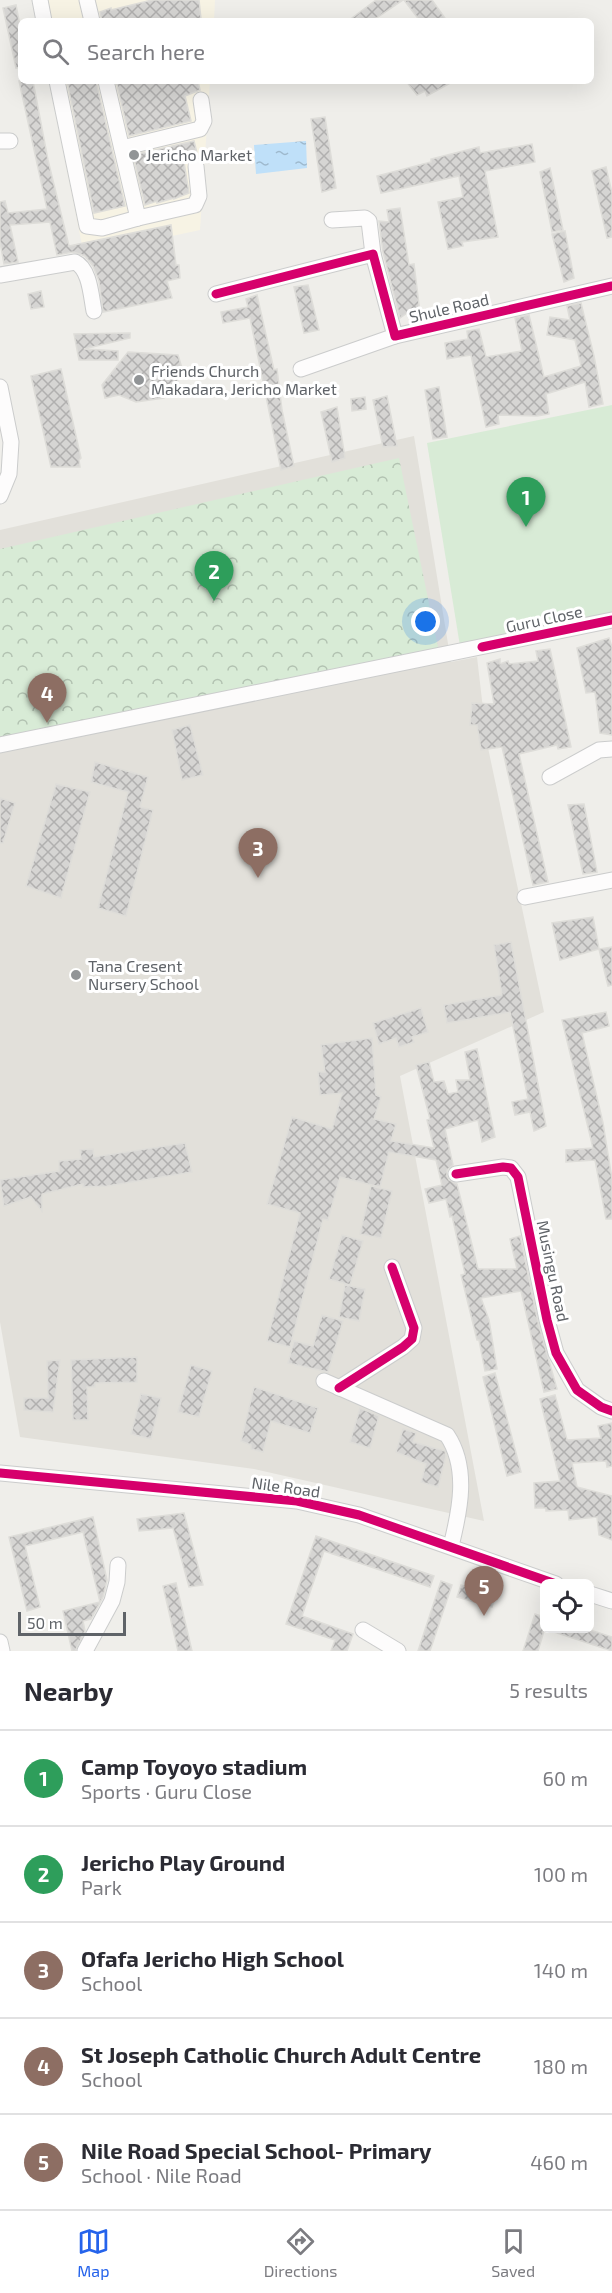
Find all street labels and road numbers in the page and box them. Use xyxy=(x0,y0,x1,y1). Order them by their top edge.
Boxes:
street label: Shule Road xyxy=(407,289,491,326)
street label: Guru Close xyxy=(504,601,584,636)
street label: Musingu Road xyxy=(533,1219,573,1323)
street label: Nile Road xyxy=(251,1472,322,1501)

